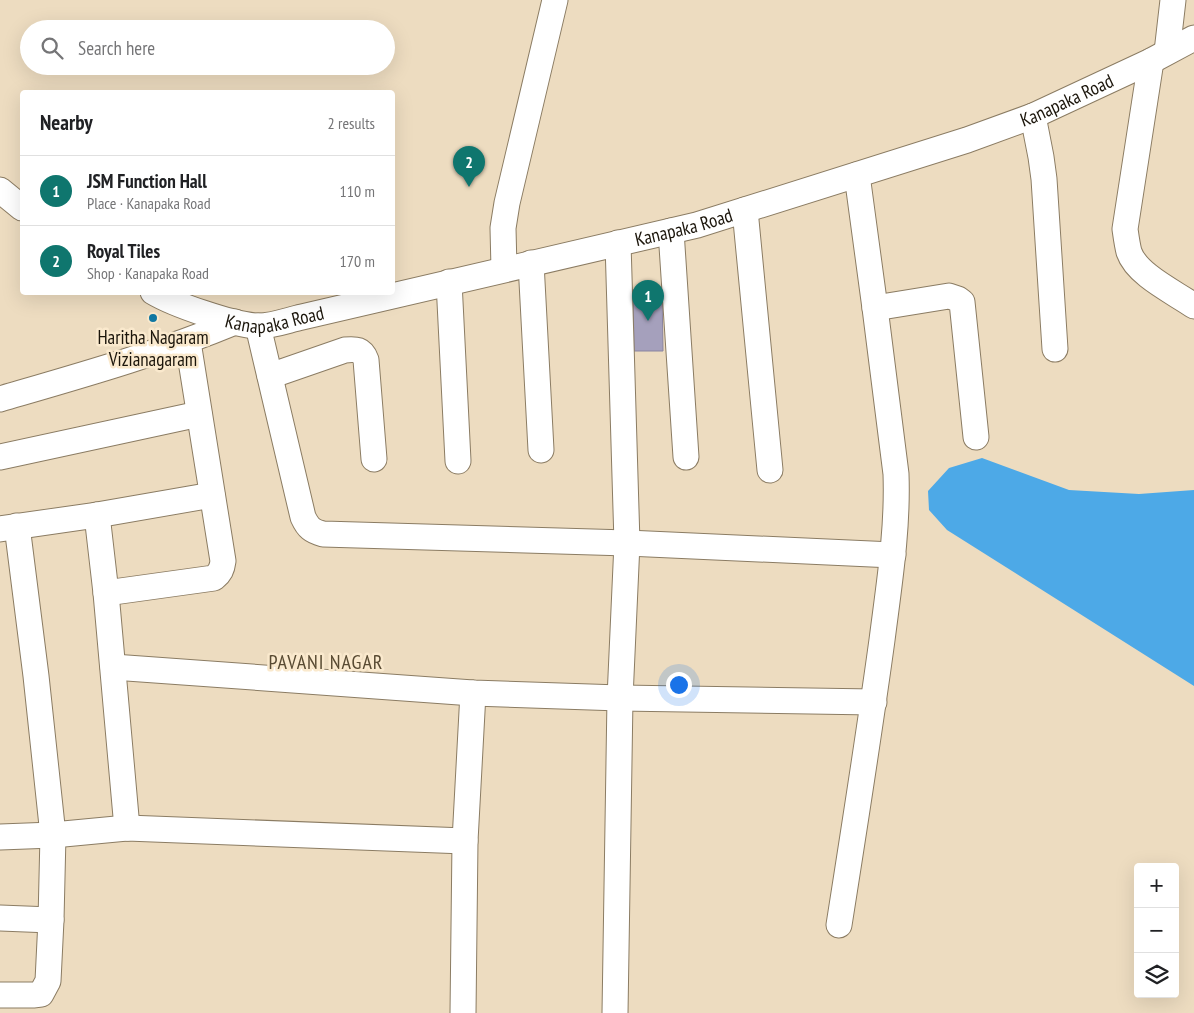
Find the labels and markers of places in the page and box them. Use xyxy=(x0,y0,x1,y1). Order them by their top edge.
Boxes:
pin: 2 xyxy=(453,146,485,187)
pin: 1 xyxy=(632,280,664,321)
marker: Haritha Nagaram Vizianagaram xyxy=(147,312,159,324)
place label: Haritha Nagaram Vizianagaram xyxy=(97,325,209,371)

